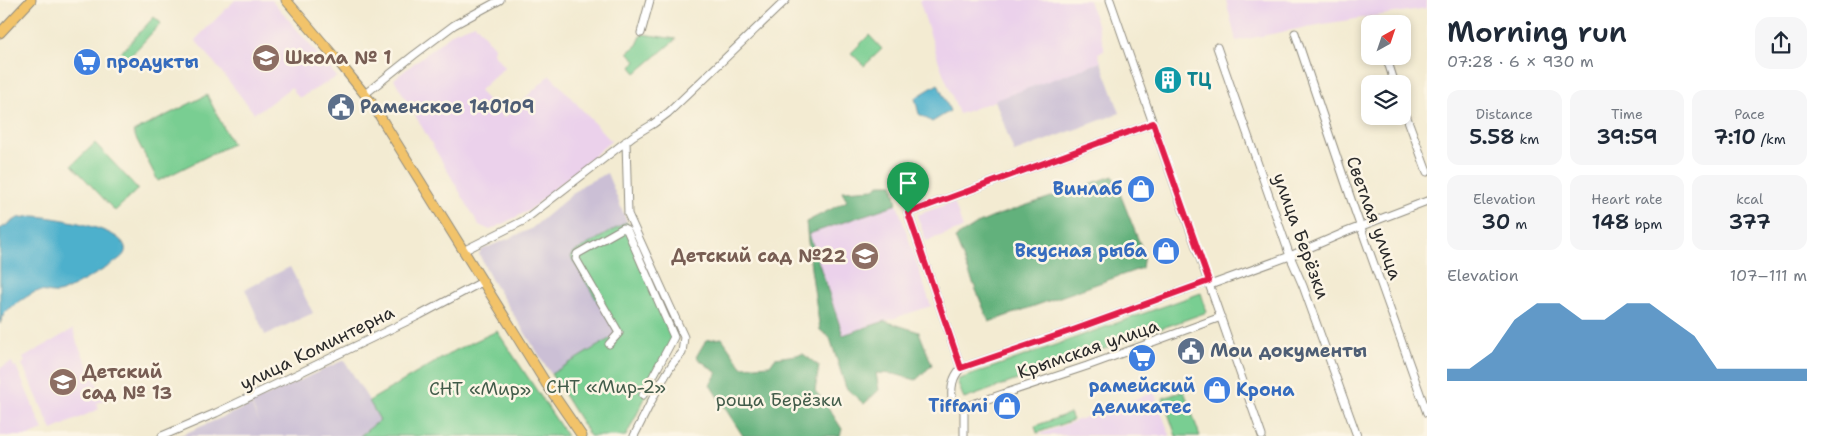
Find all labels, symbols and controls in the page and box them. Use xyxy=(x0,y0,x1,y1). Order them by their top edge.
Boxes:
text: Morning run xyxy=(1447,13,1627,51)
north arrow xyxy=(1361,15,1411,65)
map controls xyxy=(1361,15,1411,125)
button: share xyxy=(1755,17,1807,69)
school or university icon: Школа № 1 xyxy=(251,43,281,73)
place label: Школа № 1 xyxy=(285,46,392,70)
supermarket icon: продукты xyxy=(72,47,102,77)
place label: продукты xyxy=(106,50,199,74)
text: 07:28 · 6 × 930 m xyxy=(1447,51,1594,72)
building icon: ТЦ xyxy=(1153,65,1183,95)
place label: ТЦ xyxy=(1187,68,1212,92)
button: layers xyxy=(1361,75,1411,125)
public building icon: Раменское 140109 xyxy=(326,92,356,122)
place label: Раменское 140109 xyxy=(360,95,534,119)
text: Distance xyxy=(1476,105,1533,123)
text: Time xyxy=(1611,105,1643,123)
text: Pace xyxy=(1734,105,1765,123)
text: 5.58 xyxy=(1469,123,1515,151)
text: 39:59 xyxy=(1596,123,1658,151)
text: 7:10 xyxy=(1713,123,1756,151)
text: km xyxy=(1515,130,1539,148)
text: /km xyxy=(1756,130,1786,148)
street label: Светлая улица xyxy=(1341,153,1407,283)
pin xyxy=(887,162,929,213)
icon: arrive xyxy=(894,169,922,197)
street label: улица Берёзки xyxy=(1267,170,1335,303)
shop icon: Винлаб xyxy=(1126,174,1156,204)
place label: Винлаб xyxy=(1053,177,1122,201)
text: Elevation xyxy=(1473,190,1536,208)
text: Heart rate xyxy=(1591,190,1663,208)
text: kcal xyxy=(1736,190,1763,208)
text: 30 xyxy=(1481,208,1511,236)
text: 148 xyxy=(1592,208,1629,236)
text: 377 xyxy=(1729,208,1771,236)
text: m xyxy=(1511,215,1527,233)
text: bpm xyxy=(1629,215,1662,233)
shop icon: Вкусная рыба xyxy=(1151,236,1181,266)
place label: Вкусная рыба xyxy=(1015,239,1148,263)
school or university icon: Детский сад №22 xyxy=(850,241,880,271)
place label: Детский сад №22 xyxy=(671,244,846,268)
text: Elevation xyxy=(1447,265,1519,286)
text: 107–111 m xyxy=(1730,265,1807,286)
street label: улица Коминтерна xyxy=(236,300,398,396)
street label: Крымская улица xyxy=(1014,314,1162,384)
public building icon: Мои документы xyxy=(1176,336,1206,366)
place label: Мои документы xyxy=(1210,339,1367,363)
supermarket icon: рамейский деликатес xyxy=(1127,343,1157,373)
place label: Детский сад № 13 xyxy=(82,360,172,405)
school or university icon: Детский сад № 13 xyxy=(48,367,78,397)
place label: рамейский деликатес xyxy=(1089,374,1196,419)
park label: СНТ «Мир-2» xyxy=(546,375,666,399)
shop icon: Крона xyxy=(1202,375,1232,405)
park label: СНТ «Мир» xyxy=(429,377,531,401)
place label: Крона xyxy=(1236,378,1295,402)
park label: роща Берёзки xyxy=(716,388,842,412)
shop icon: Tiffani xyxy=(992,391,1022,421)
place label: Tiffani xyxy=(928,394,988,418)

